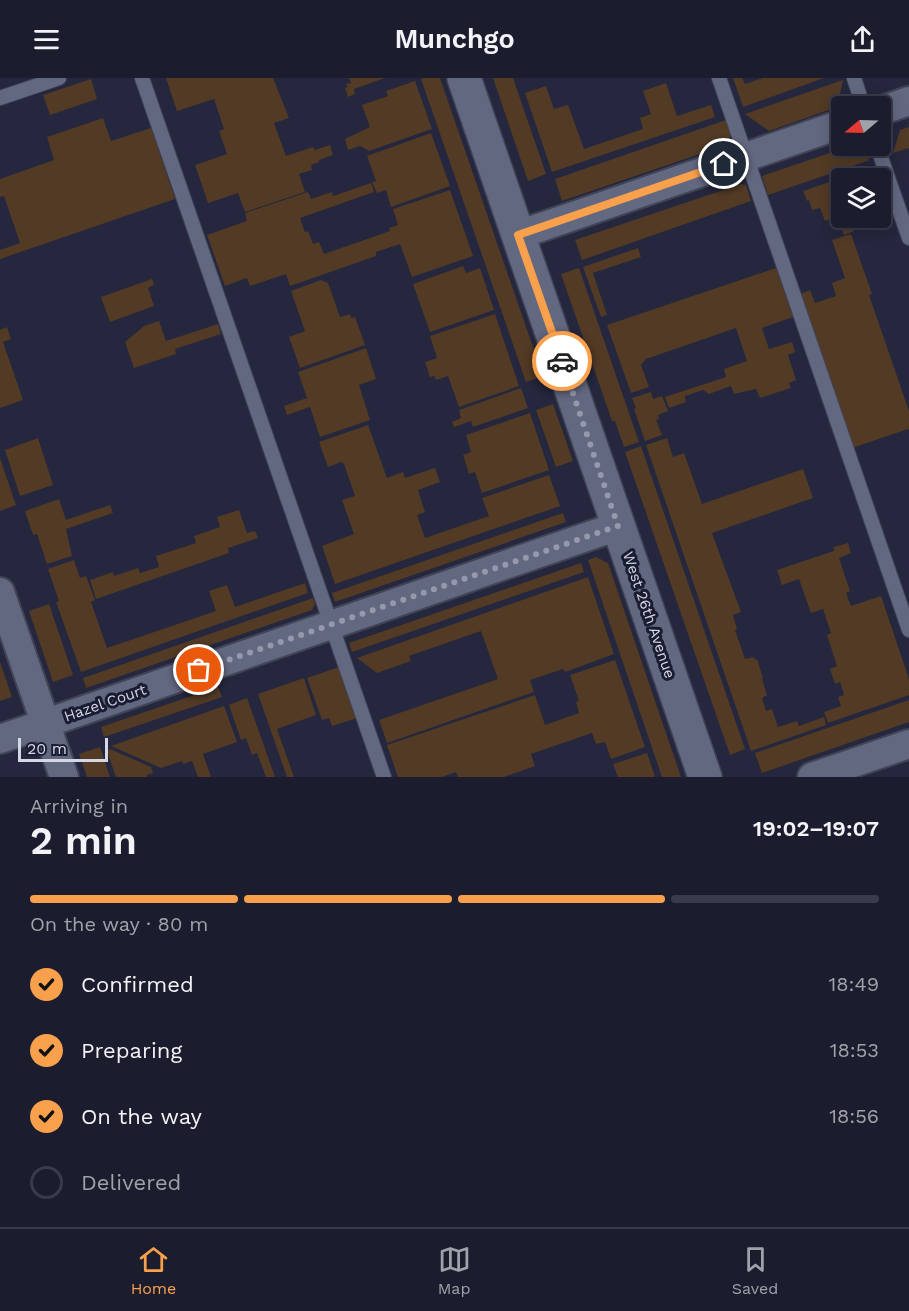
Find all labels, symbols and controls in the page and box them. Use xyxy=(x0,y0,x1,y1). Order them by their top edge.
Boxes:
icon: menu xyxy=(30,23,63,56)
text: Munchgo xyxy=(394,23,515,55)
icon: share xyxy=(846,23,879,56)
north arrow xyxy=(831,96,891,156)
map controls xyxy=(831,96,891,228)
pin xyxy=(698,138,749,189)
icon: home xyxy=(707,147,740,180)
button: layers xyxy=(831,168,891,228)
courier xyxy=(532,331,592,391)
icon: car xyxy=(546,345,579,378)
street label: West 26th Avenue xyxy=(619,549,679,681)
pin xyxy=(173,644,224,695)
icon: bag xyxy=(182,653,215,686)
street label: Hazel Court xyxy=(62,680,149,725)
scale bar xyxy=(18,735,108,762)
text: 20 m xyxy=(27,739,67,758)
text: Arriving in xyxy=(30,794,128,818)
text: 19:02–19:07 xyxy=(753,816,879,841)
text: 2 min xyxy=(30,818,137,863)
text: On the way · 80 m xyxy=(30,912,208,936)
icon: check xyxy=(30,968,63,1001)
text: Confirmed xyxy=(81,972,194,997)
text: 18:49 xyxy=(828,972,879,996)
icon: check xyxy=(30,1034,63,1067)
text: Preparing xyxy=(81,1038,182,1063)
text: 18:53 xyxy=(830,1038,879,1062)
icon: check xyxy=(30,1100,63,1133)
text: On the way xyxy=(81,1104,202,1129)
text: 18:56 xyxy=(829,1104,879,1128)
text: Delivered xyxy=(81,1170,181,1195)
tab: Home xyxy=(131,1243,176,1298)
tab: Map xyxy=(438,1243,471,1298)
tab: Saved xyxy=(732,1243,778,1298)

